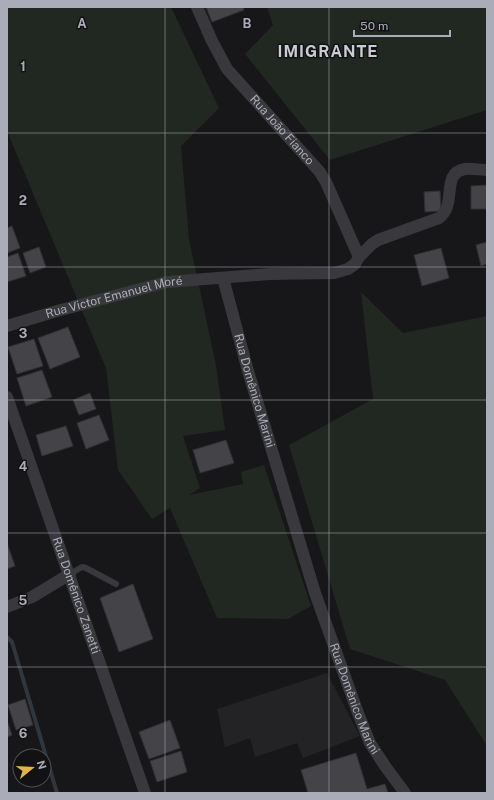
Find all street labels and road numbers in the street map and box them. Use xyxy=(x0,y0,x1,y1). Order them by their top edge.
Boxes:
street label: Rua João Fianco xyxy=(247,92,317,168)
street label: Rua Victor Emanuel Moré xyxy=(44,274,183,321)
street label: Rua Domênico Marini xyxy=(231,332,278,449)
street label: Rua Domênico Zanetti xyxy=(49,535,103,655)
street label: Rua Domênico Marini xyxy=(327,641,382,757)

